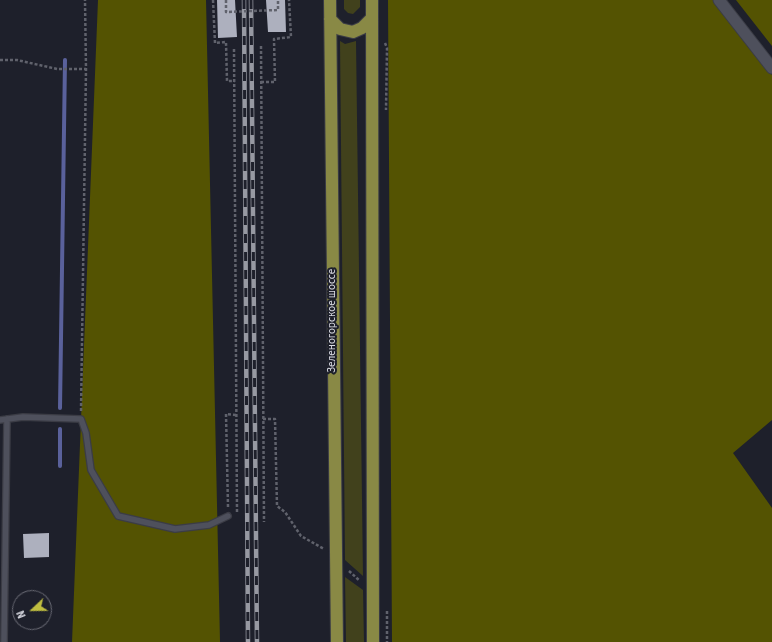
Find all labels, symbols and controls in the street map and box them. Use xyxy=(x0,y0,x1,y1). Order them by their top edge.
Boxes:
street label: Зеленогорское шоссе xyxy=(326,269,340,373)
north arrow xyxy=(12,590,52,630)
text: N xyxy=(13,608,30,621)

